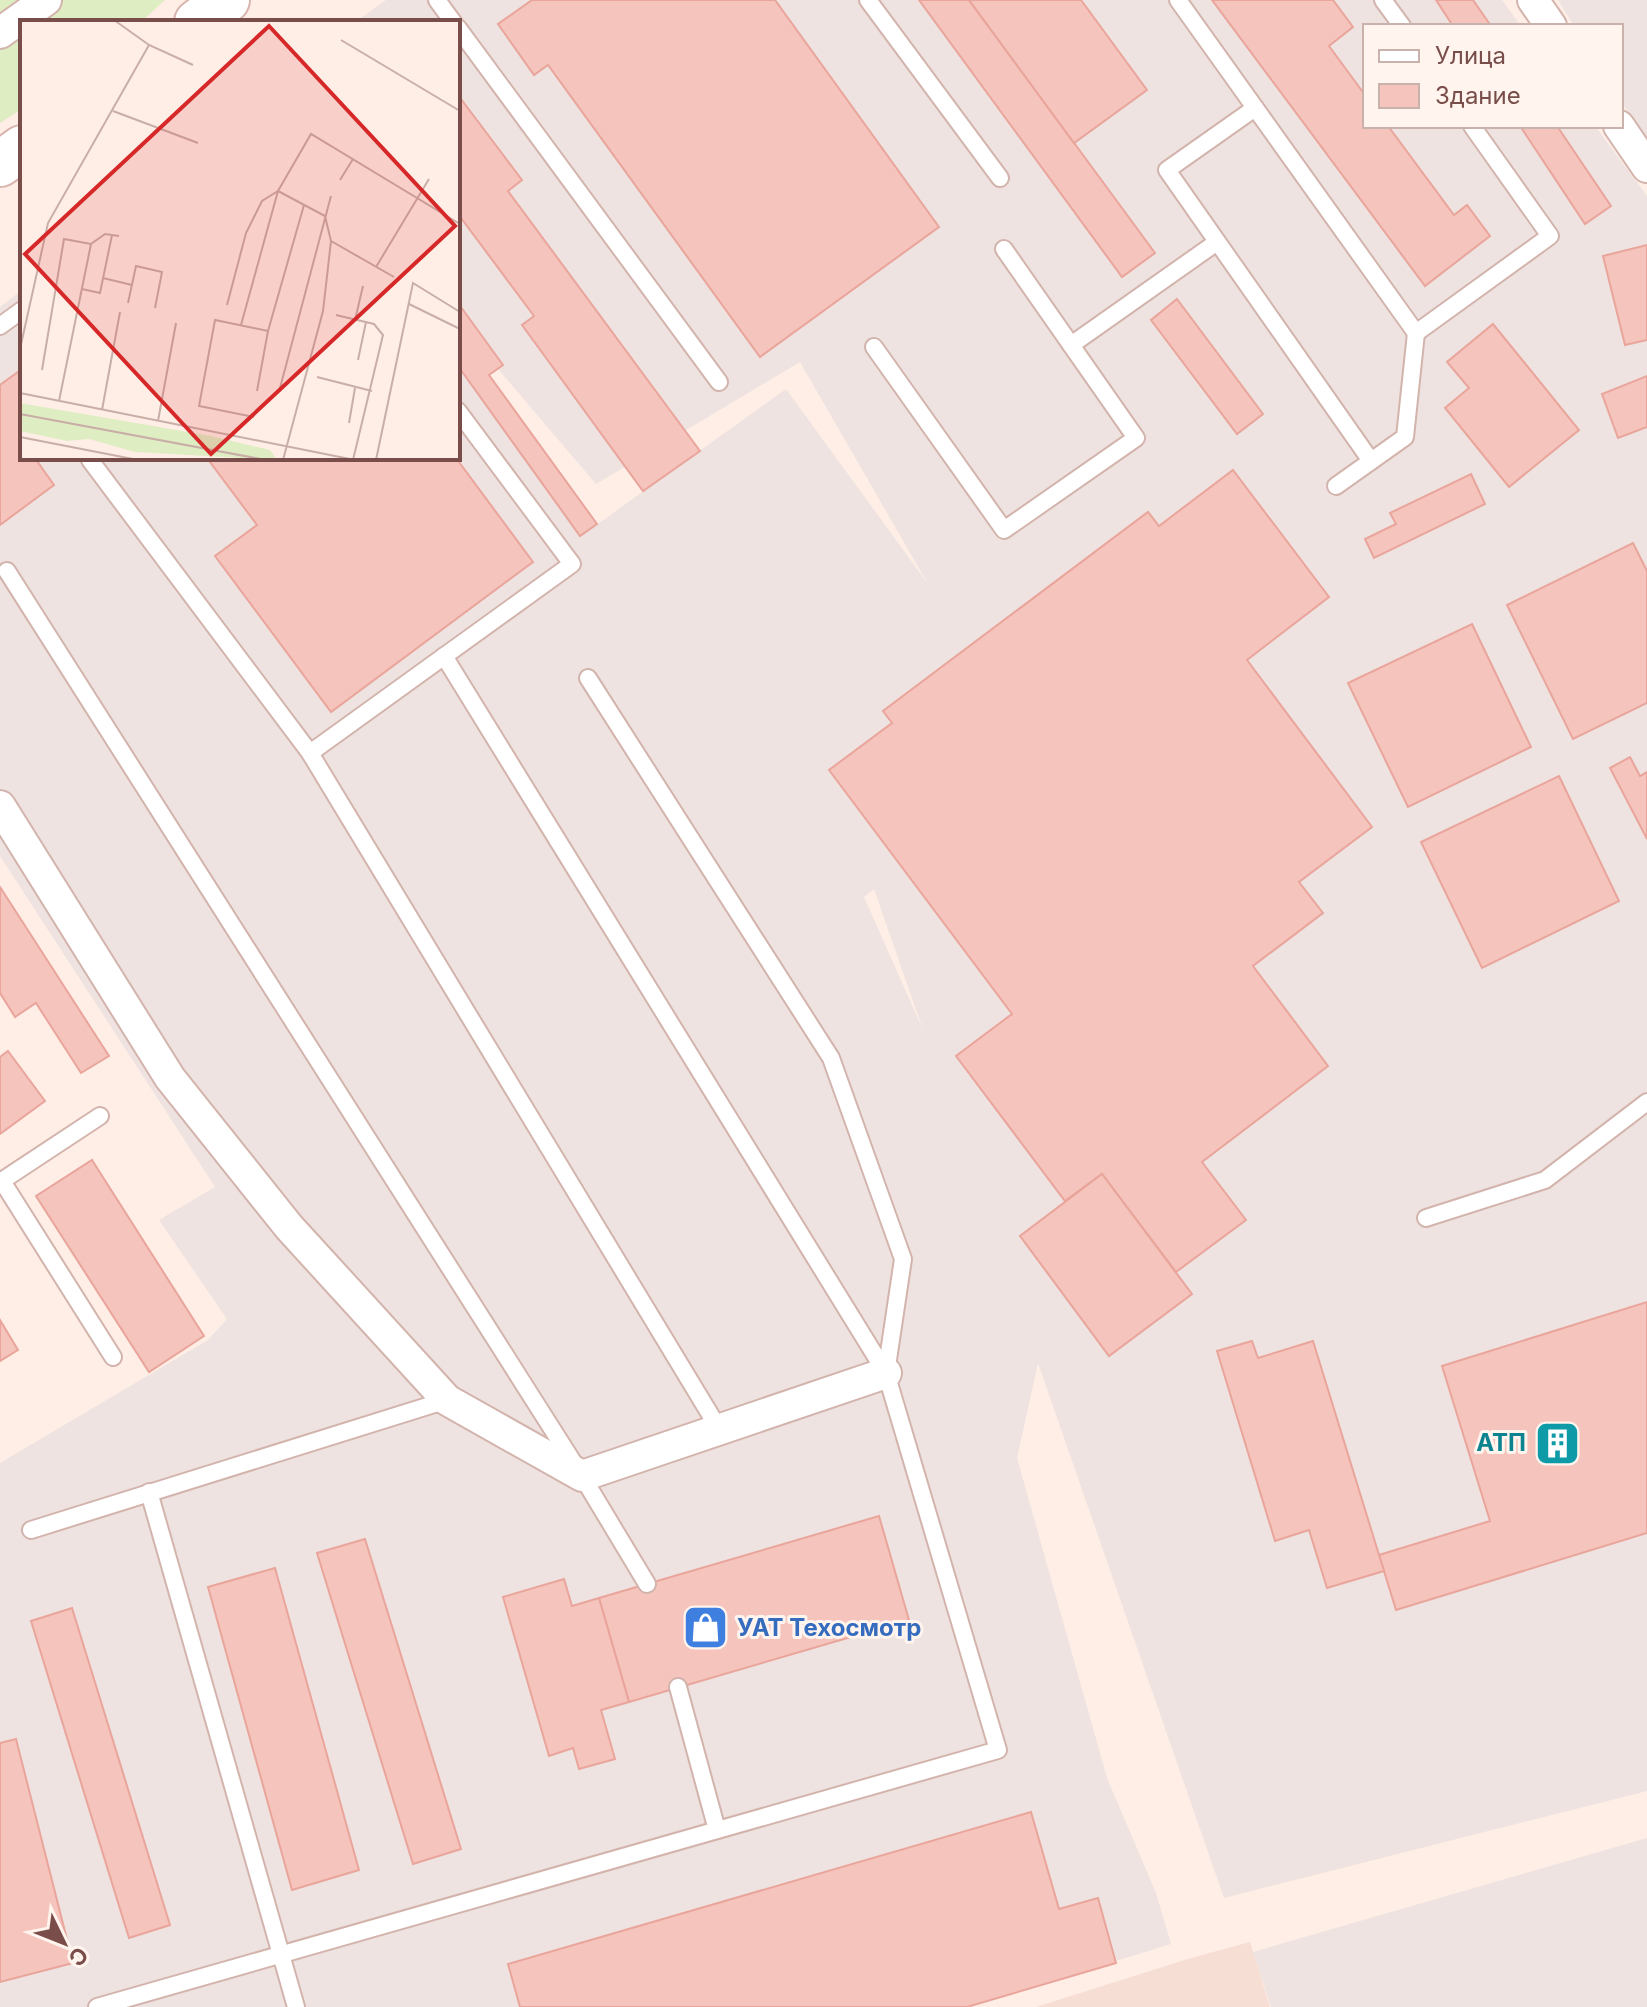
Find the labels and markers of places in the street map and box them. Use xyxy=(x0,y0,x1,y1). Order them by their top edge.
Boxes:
building icon: АТП xyxy=(1533,1419,1581,1467)
place label: АТП xyxy=(1476,1428,1526,1457)
shop icon: УАТ Техосмотр xyxy=(682,1604,730,1652)
place label: УАТ Техосмотр xyxy=(737,1613,921,1642)

